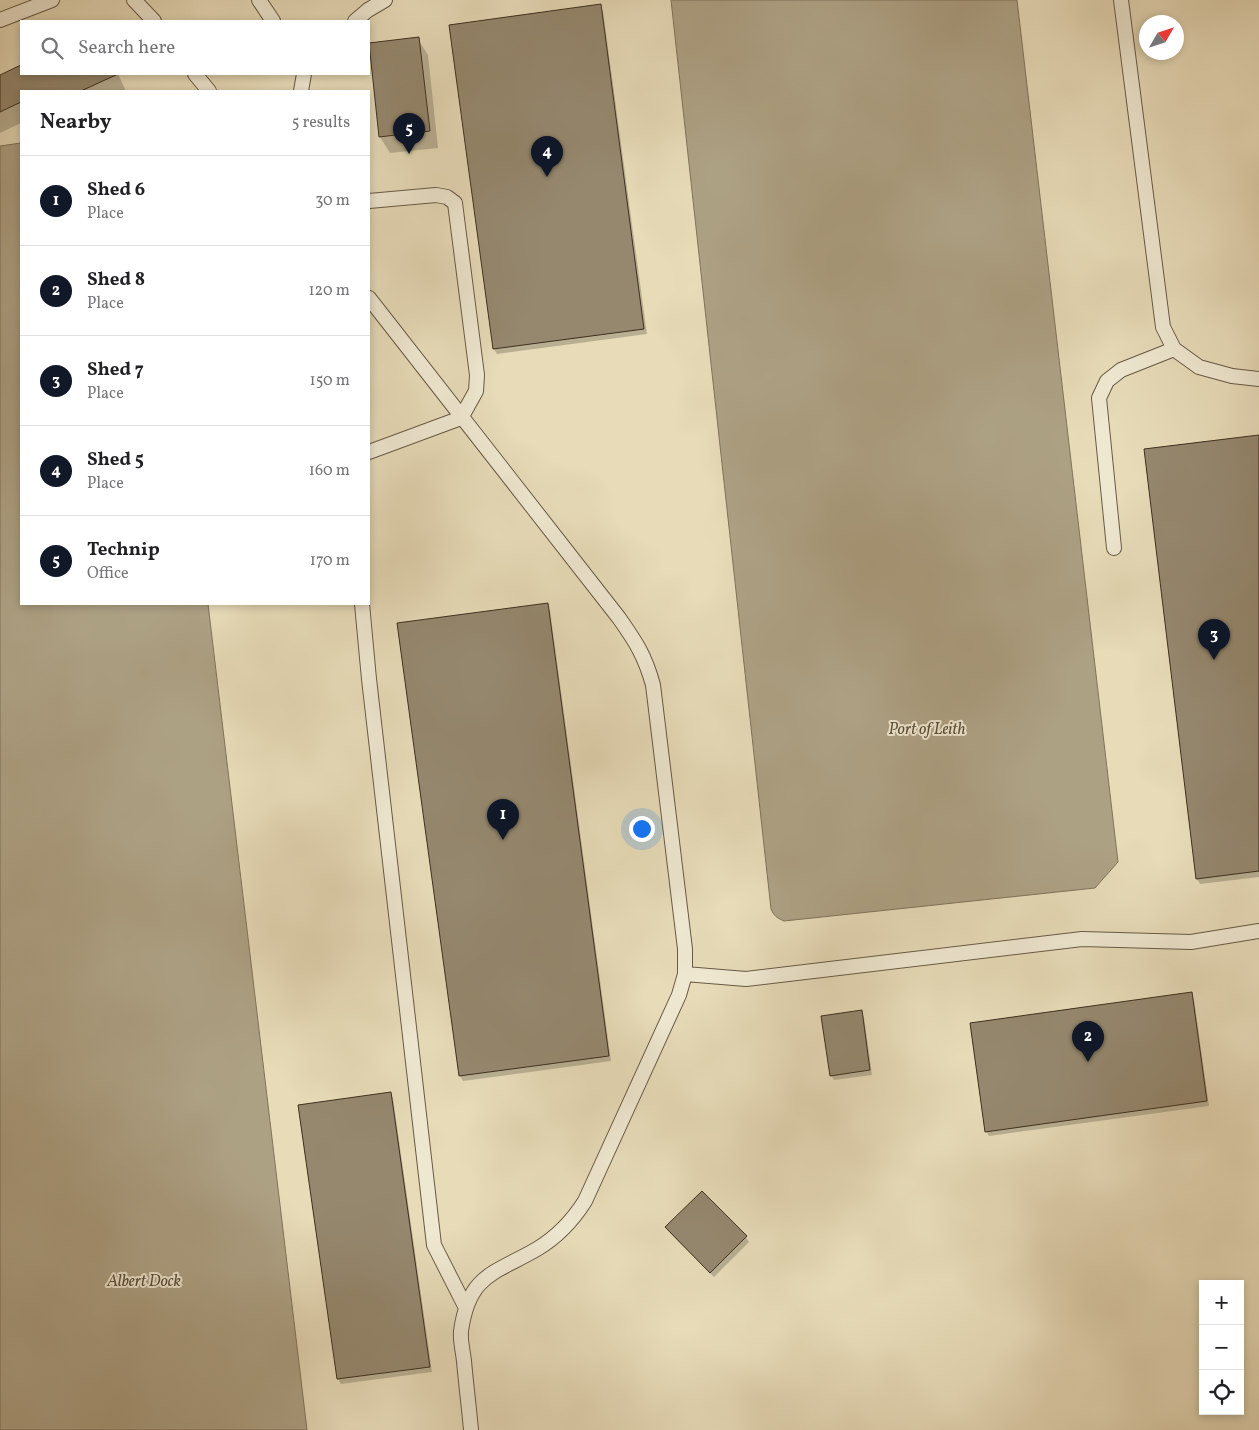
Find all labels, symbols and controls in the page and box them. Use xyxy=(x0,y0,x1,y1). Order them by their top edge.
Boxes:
north arrow xyxy=(1139,15,1184,60)
search box xyxy=(20,20,370,75)
icon: search xyxy=(38,34,66,62)
text: Search here xyxy=(78,35,175,61)
text: Nearby xyxy=(40,108,111,137)
text: 5 results xyxy=(292,112,350,134)
pin: 5 xyxy=(393,113,425,154)
pin: 4 xyxy=(531,136,563,177)
text: Shed 6 xyxy=(87,177,145,203)
text: 1 xyxy=(53,190,59,212)
text: 30 m xyxy=(315,190,350,212)
text: Place xyxy=(87,203,124,225)
text: Shed 8 xyxy=(87,267,145,293)
text: 2 xyxy=(52,280,60,302)
text: 120 m xyxy=(308,280,350,302)
text: Place xyxy=(87,293,124,315)
text: Shed 7 xyxy=(87,357,144,383)
text: 3 xyxy=(52,370,60,392)
text: 150 m xyxy=(309,370,350,392)
text: Place xyxy=(87,383,124,405)
text: Shed 5 xyxy=(87,447,144,473)
text: 4 xyxy=(51,460,61,482)
text: 160 m xyxy=(309,460,350,482)
text: Place xyxy=(87,473,124,495)
text: Technip xyxy=(87,537,160,563)
text: 5 xyxy=(52,550,60,572)
text: 170 m xyxy=(310,550,350,572)
text: Office xyxy=(87,563,129,585)
pin: 3 xyxy=(1198,619,1230,660)
water label: Port of Leith xyxy=(889,719,965,741)
pin: 1 xyxy=(487,799,519,840)
your location xyxy=(629,816,655,842)
pin: 2 xyxy=(1072,1021,1104,1062)
water label: Albert Dock xyxy=(106,1271,181,1293)
map controls xyxy=(1199,1280,1244,1415)
button: + xyxy=(1199,1280,1244,1325)
button: − xyxy=(1199,1325,1244,1370)
button: locate xyxy=(1199,1370,1244,1415)

